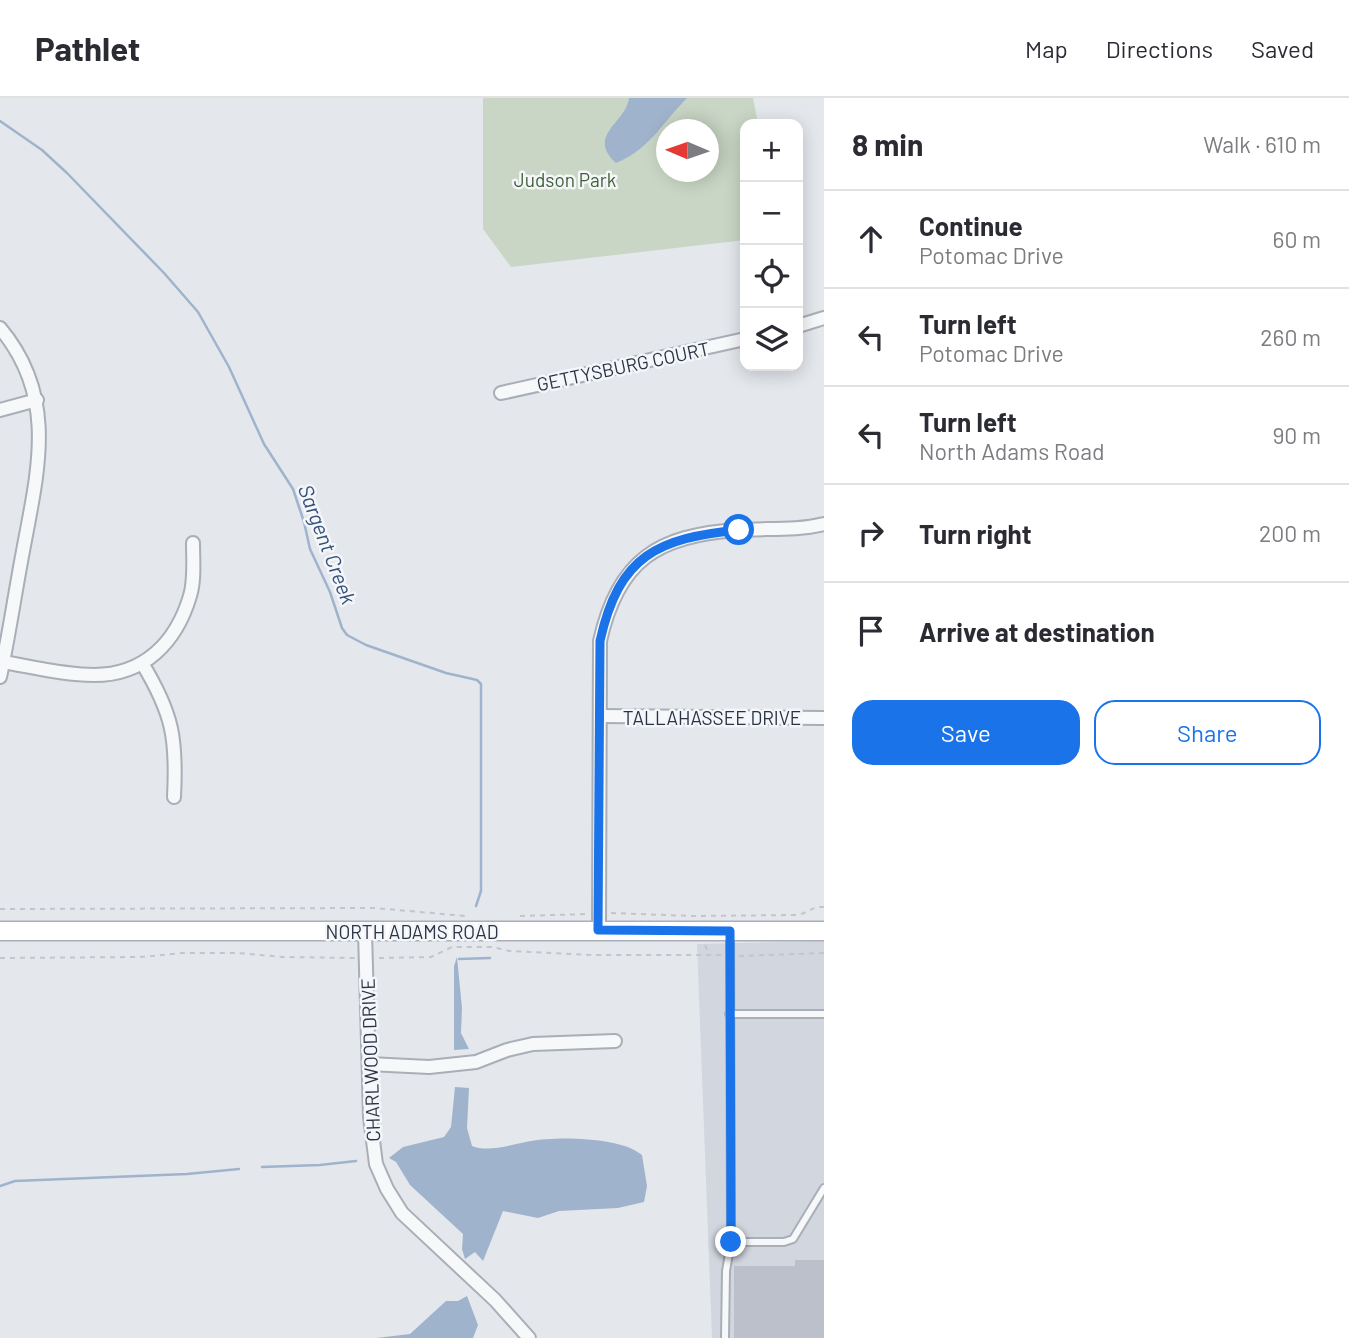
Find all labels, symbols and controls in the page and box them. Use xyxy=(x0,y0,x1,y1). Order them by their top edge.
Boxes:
text: Pathlet xyxy=(35,28,140,68)
text: Map xyxy=(1025,34,1068,63)
text: Directions xyxy=(1106,34,1213,63)
text: Saved xyxy=(1251,34,1314,63)
north arrow xyxy=(656,119,719,182)
map controls xyxy=(740,119,803,371)
button: + xyxy=(740,119,803,182)
text: 8 min xyxy=(852,126,923,162)
text: Walk · 610 m xyxy=(1203,130,1321,158)
park label: Judson Park xyxy=(514,168,616,191)
button: − xyxy=(740,182,803,245)
text: Continue xyxy=(919,210,1023,241)
icon: ahead xyxy=(852,220,890,258)
text: 60 m xyxy=(1273,225,1321,253)
text: Potomac Drive xyxy=(919,241,1064,269)
button: locate xyxy=(740,245,803,308)
button: layers xyxy=(740,308,803,371)
text: Turn left xyxy=(919,308,1017,339)
icon: left xyxy=(852,318,890,356)
text: 260 m xyxy=(1260,323,1321,351)
street label: GETTYSBURG COURT xyxy=(535,336,711,396)
text: Potomac Drive xyxy=(919,339,1064,367)
text: Turn left xyxy=(919,406,1017,437)
icon: left xyxy=(852,416,890,454)
text: 90 m xyxy=(1272,421,1321,449)
text: North Adams Road xyxy=(919,437,1105,465)
water label: Sargent Creek xyxy=(294,481,363,608)
route start xyxy=(723,514,754,545)
icon: right xyxy=(852,514,890,552)
text: Turn right xyxy=(919,518,1032,549)
text: 200 m xyxy=(1259,519,1321,547)
icon: arrive xyxy=(852,612,890,650)
text: Arrive at destination xyxy=(919,616,1155,647)
button: Save xyxy=(852,700,1080,765)
button: Share xyxy=(1094,700,1321,765)
street label: TALLAHASSEE DRIVE xyxy=(623,706,801,729)
street label: NORTH ADAMS ROAD xyxy=(326,920,498,943)
street label: CHARLWOOD DRIVE xyxy=(356,978,384,1142)
route end xyxy=(715,1226,746,1257)

